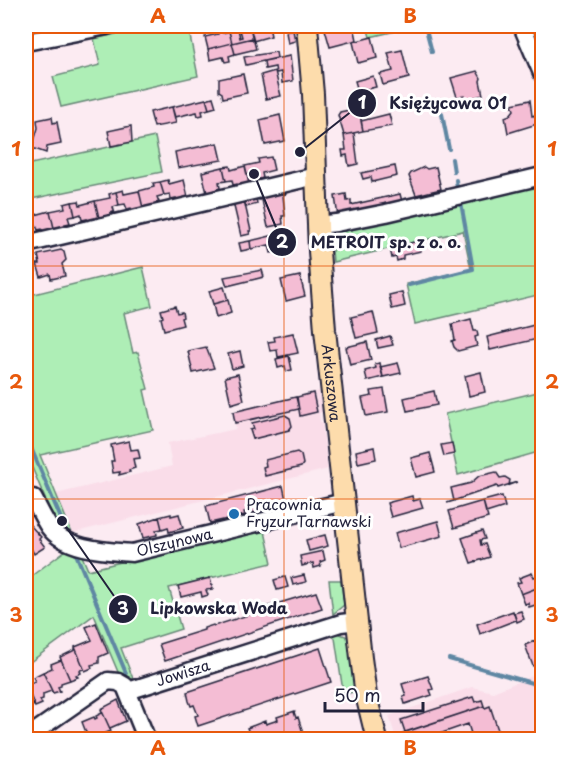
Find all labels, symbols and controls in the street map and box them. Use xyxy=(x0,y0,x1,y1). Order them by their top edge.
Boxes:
text: A xyxy=(150,0,166,30)
text: B xyxy=(403,0,417,30)
callout: Księżycowa 01 xyxy=(347,86,518,120)
text: 1 xyxy=(358,88,367,115)
text: Księżycowa 01 xyxy=(389,90,507,114)
text: 1 xyxy=(11,133,21,163)
text: 1 xyxy=(547,133,557,163)
callout: METROIT sp. z o. o. xyxy=(267,225,475,259)
text: 2 xyxy=(276,227,289,254)
text: METROIT sp. z o. o. xyxy=(311,229,461,253)
street label: Arkuszowa xyxy=(317,343,348,424)
text: 2 xyxy=(9,366,23,396)
text: 2 xyxy=(545,366,559,396)
place label: Pracownia Fryzur Tarnawski xyxy=(246,492,372,532)
marker: Pracownia Fryzur Tarnawski xyxy=(227,507,241,521)
street label: Olszynowa xyxy=(134,521,215,562)
callout: Lipkowska Woda xyxy=(108,592,300,626)
text: 3 xyxy=(117,594,129,621)
text: Lipkowska Woda xyxy=(150,595,288,619)
text: 3 xyxy=(9,599,23,629)
text: 3 xyxy=(545,599,559,629)
street label: Jowisza xyxy=(153,652,213,691)
scale bar xyxy=(325,675,422,713)
text: 50 m xyxy=(334,681,381,708)
text: A xyxy=(150,732,166,762)
text: B xyxy=(403,732,417,762)

